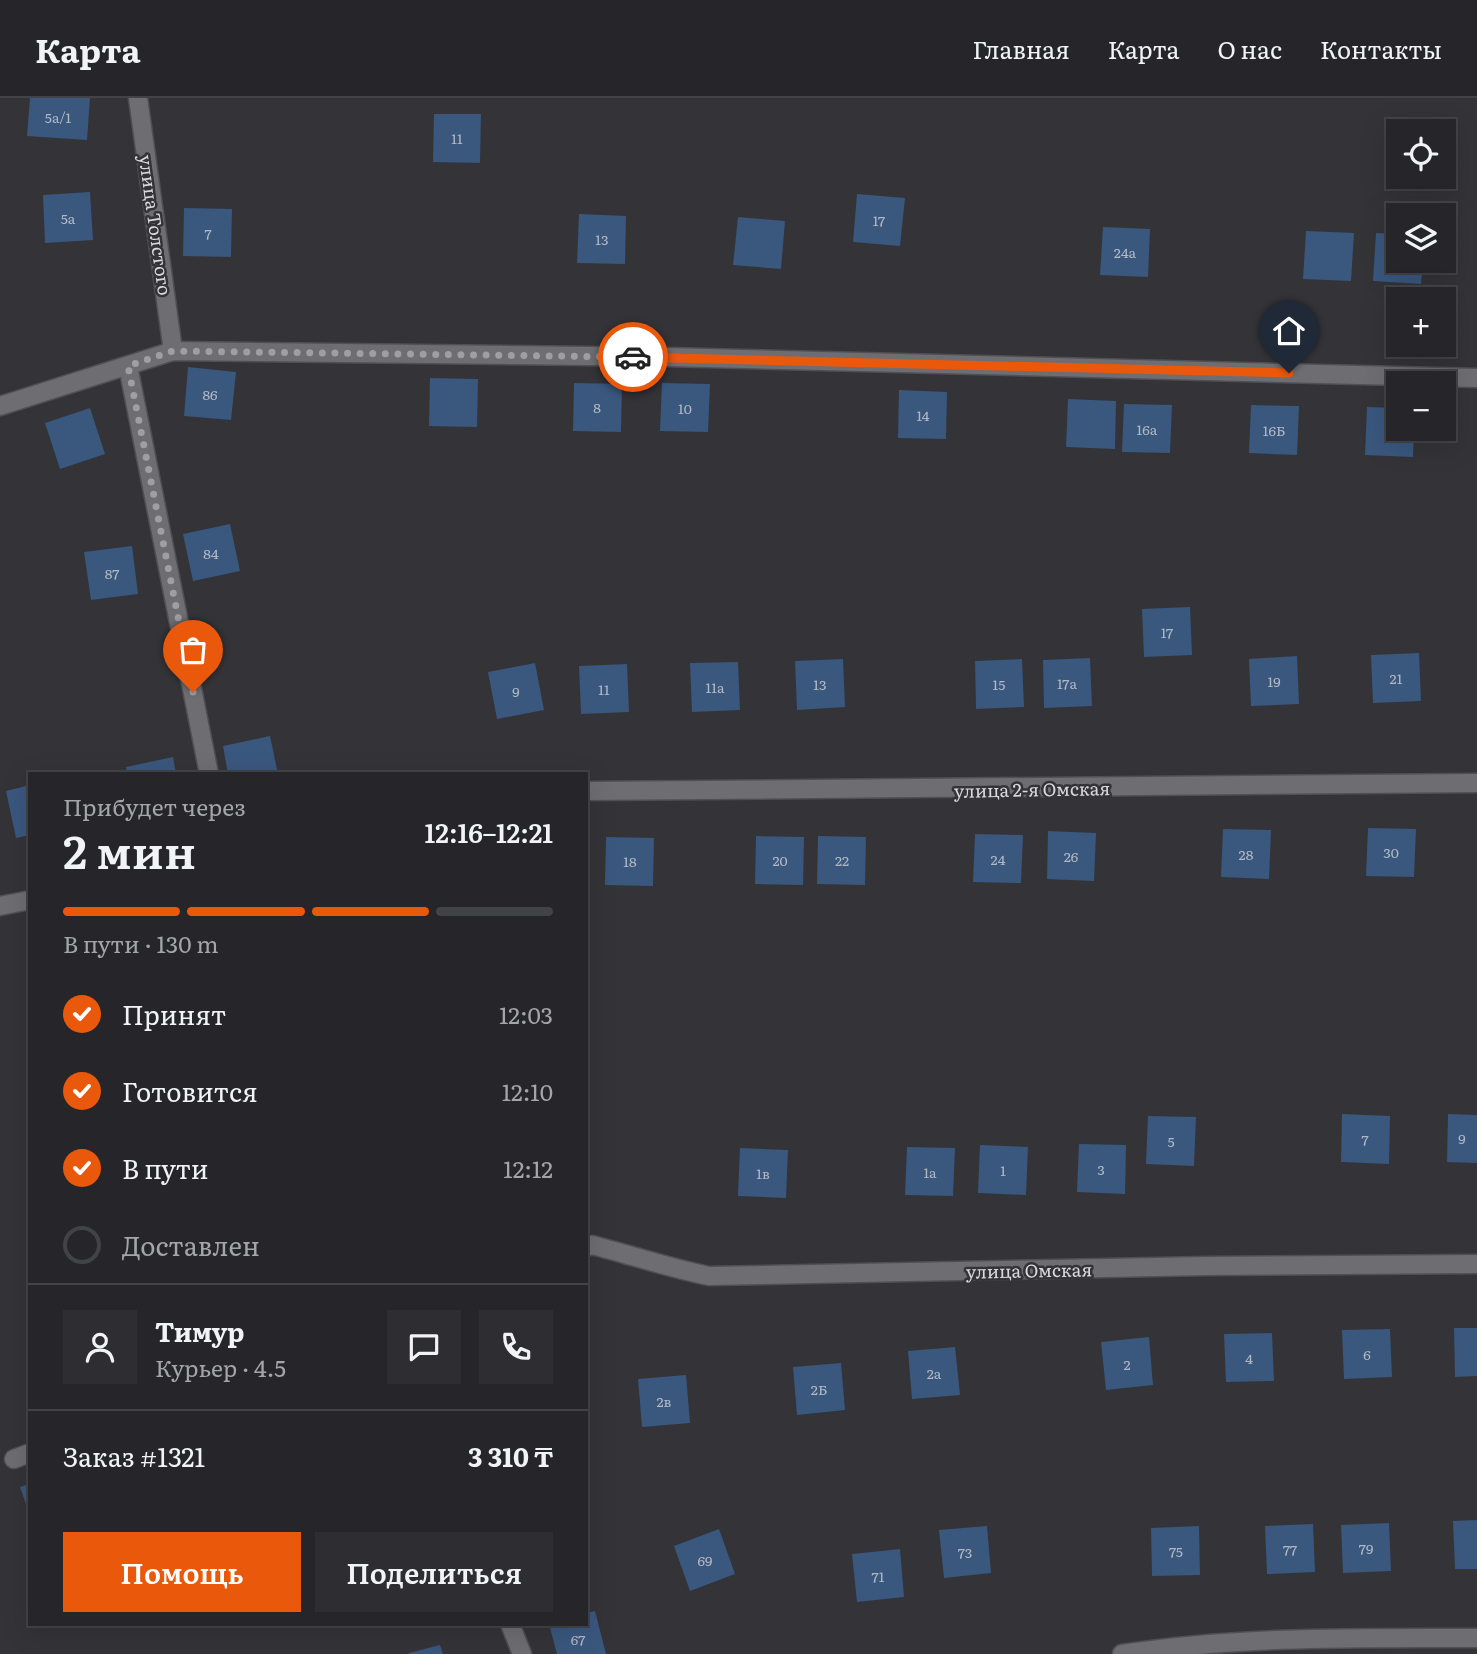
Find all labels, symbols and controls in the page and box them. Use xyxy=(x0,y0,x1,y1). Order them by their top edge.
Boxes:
text: Карта xyxy=(35,24,141,73)
text: Главная xyxy=(972,31,1070,66)
text: Карта xyxy=(1108,31,1180,66)
text: О нас xyxy=(1218,31,1282,66)
text: Контакты xyxy=(1320,31,1442,66)
house number: 5а/1 xyxy=(45,107,71,127)
map controls xyxy=(1386,119,1456,441)
button: locate xyxy=(1386,119,1456,189)
house number: 11 xyxy=(451,128,463,148)
street label: улица Толстого xyxy=(133,153,179,297)
button: layers xyxy=(1386,203,1456,273)
house number: 5а xyxy=(61,208,76,228)
house number: 17 xyxy=(873,210,885,230)
house number: 7 xyxy=(204,223,212,243)
house number: 13 xyxy=(595,229,609,249)
house number: 24а xyxy=(1114,242,1137,262)
button: + xyxy=(1386,287,1456,357)
pin xyxy=(1259,301,1319,373)
icon: home xyxy=(1270,312,1308,350)
courier xyxy=(598,322,668,392)
icon: car xyxy=(614,338,652,376)
button: − xyxy=(1386,371,1456,441)
house number: 86 xyxy=(202,384,218,404)
house number: 8 xyxy=(593,397,601,417)
house number: 10 xyxy=(678,398,692,418)
house number: 14 xyxy=(917,405,930,425)
house number: 16а xyxy=(1137,419,1158,439)
house number: 16Б xyxy=(1263,420,1285,440)
house number: 84 xyxy=(203,543,219,563)
house number: 87 xyxy=(105,563,119,583)
pin xyxy=(163,620,223,692)
house number: 17 xyxy=(1161,622,1173,642)
icon: bag xyxy=(174,631,212,669)
house number: 21 xyxy=(1390,668,1403,688)
house number: 19 xyxy=(1267,671,1281,691)
house number: 17а xyxy=(1057,673,1077,693)
house number: 13 xyxy=(813,674,827,694)
house number: 15 xyxy=(993,674,1005,694)
house number: 11а xyxy=(706,677,725,697)
house number: 11 xyxy=(598,679,610,699)
house number: 9 xyxy=(512,681,520,701)
street label: улица 2-я Омская xyxy=(954,774,1110,804)
text: Прибудет через xyxy=(63,789,246,823)
text: 12:16–12:21 xyxy=(425,812,553,851)
text: 2 мин xyxy=(63,815,196,883)
house number: 30 xyxy=(1383,842,1399,862)
house number: 28 xyxy=(1239,844,1254,864)
house number: 26 xyxy=(1064,846,1079,866)
house number: 24 xyxy=(991,849,1006,869)
house number: 20 xyxy=(772,850,788,870)
house number: 22 xyxy=(835,850,849,870)
house number: 18 xyxy=(623,851,637,871)
text: В пути · 130 m xyxy=(63,926,218,960)
text: Принят xyxy=(122,994,226,1033)
icon: check xyxy=(63,995,101,1033)
text: 12:03 xyxy=(499,997,553,1031)
text: Готовится xyxy=(122,1071,258,1110)
icon: check xyxy=(63,1072,101,1110)
text: 12:10 xyxy=(502,1074,553,1108)
house number: 9 xyxy=(1458,1128,1466,1148)
house number: 7 xyxy=(1361,1129,1369,1149)
house number: 5 xyxy=(1167,1131,1175,1151)
text: В пути xyxy=(122,1148,209,1187)
icon: check xyxy=(63,1149,101,1187)
text: 12:12 xyxy=(503,1151,553,1185)
house number: 3 xyxy=(1097,1159,1105,1179)
house number: 1 xyxy=(1000,1160,1006,1180)
house number: 1а xyxy=(923,1162,937,1182)
house number: 1в xyxy=(756,1163,770,1183)
text: Доставлен xyxy=(122,1225,260,1264)
street label: улица Омская xyxy=(966,1255,1092,1285)
button: person xyxy=(63,1310,137,1384)
button: chat xyxy=(387,1310,461,1384)
button: phone xyxy=(479,1310,553,1384)
text: Тимур xyxy=(155,1311,244,1350)
house number: 6 xyxy=(1363,1344,1371,1364)
house number: 4 xyxy=(1245,1348,1253,1368)
text: Курьер · 4.5 xyxy=(155,1350,286,1384)
house number: 2 xyxy=(1123,1354,1131,1374)
house number: 2а xyxy=(927,1363,942,1383)
house number: 2Б xyxy=(811,1379,827,1399)
house number: 2в xyxy=(657,1391,672,1411)
text: Заказ #1321 xyxy=(63,1436,205,1475)
text: 3 310 ₸ xyxy=(468,1436,553,1475)
button: Помощь xyxy=(63,1532,301,1612)
button: Поделиться xyxy=(315,1532,553,1612)
house number: 79 xyxy=(1359,1538,1373,1558)
house number: 77 xyxy=(1283,1539,1297,1559)
house number: 75 xyxy=(1169,1541,1183,1561)
house number: 73 xyxy=(958,1542,972,1562)
house number: 69 xyxy=(698,1550,712,1570)
house number: 71 xyxy=(872,1566,885,1586)
house number: 67 xyxy=(571,1629,585,1649)

